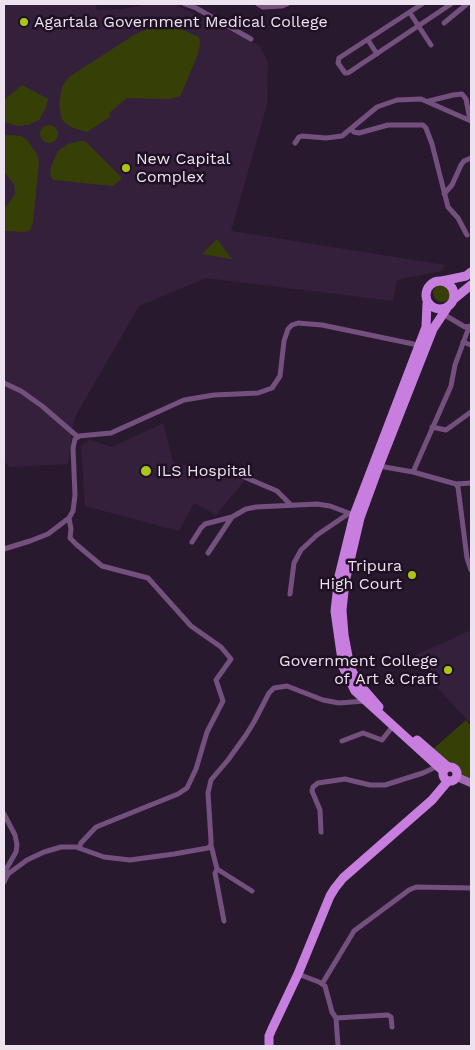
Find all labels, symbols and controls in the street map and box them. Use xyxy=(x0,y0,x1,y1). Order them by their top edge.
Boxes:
place label: Agartala Government Medical College xyxy=(34,12,328,32)
marker: Agartala Government Medical College xyxy=(18,16,30,28)
place label: New Capital Complex xyxy=(136,149,230,187)
marker: New Capital Complex xyxy=(120,162,132,174)
place label: ILS Hospital xyxy=(157,461,252,481)
marker: ILS Hospital xyxy=(139,464,153,478)
place label: Tripura High Court xyxy=(319,556,402,594)
marker: Tripura High Court xyxy=(406,569,418,581)
place label: Government College of Art & Craft xyxy=(279,651,438,689)
marker: Government College of Art & Craft xyxy=(442,664,454,676)

